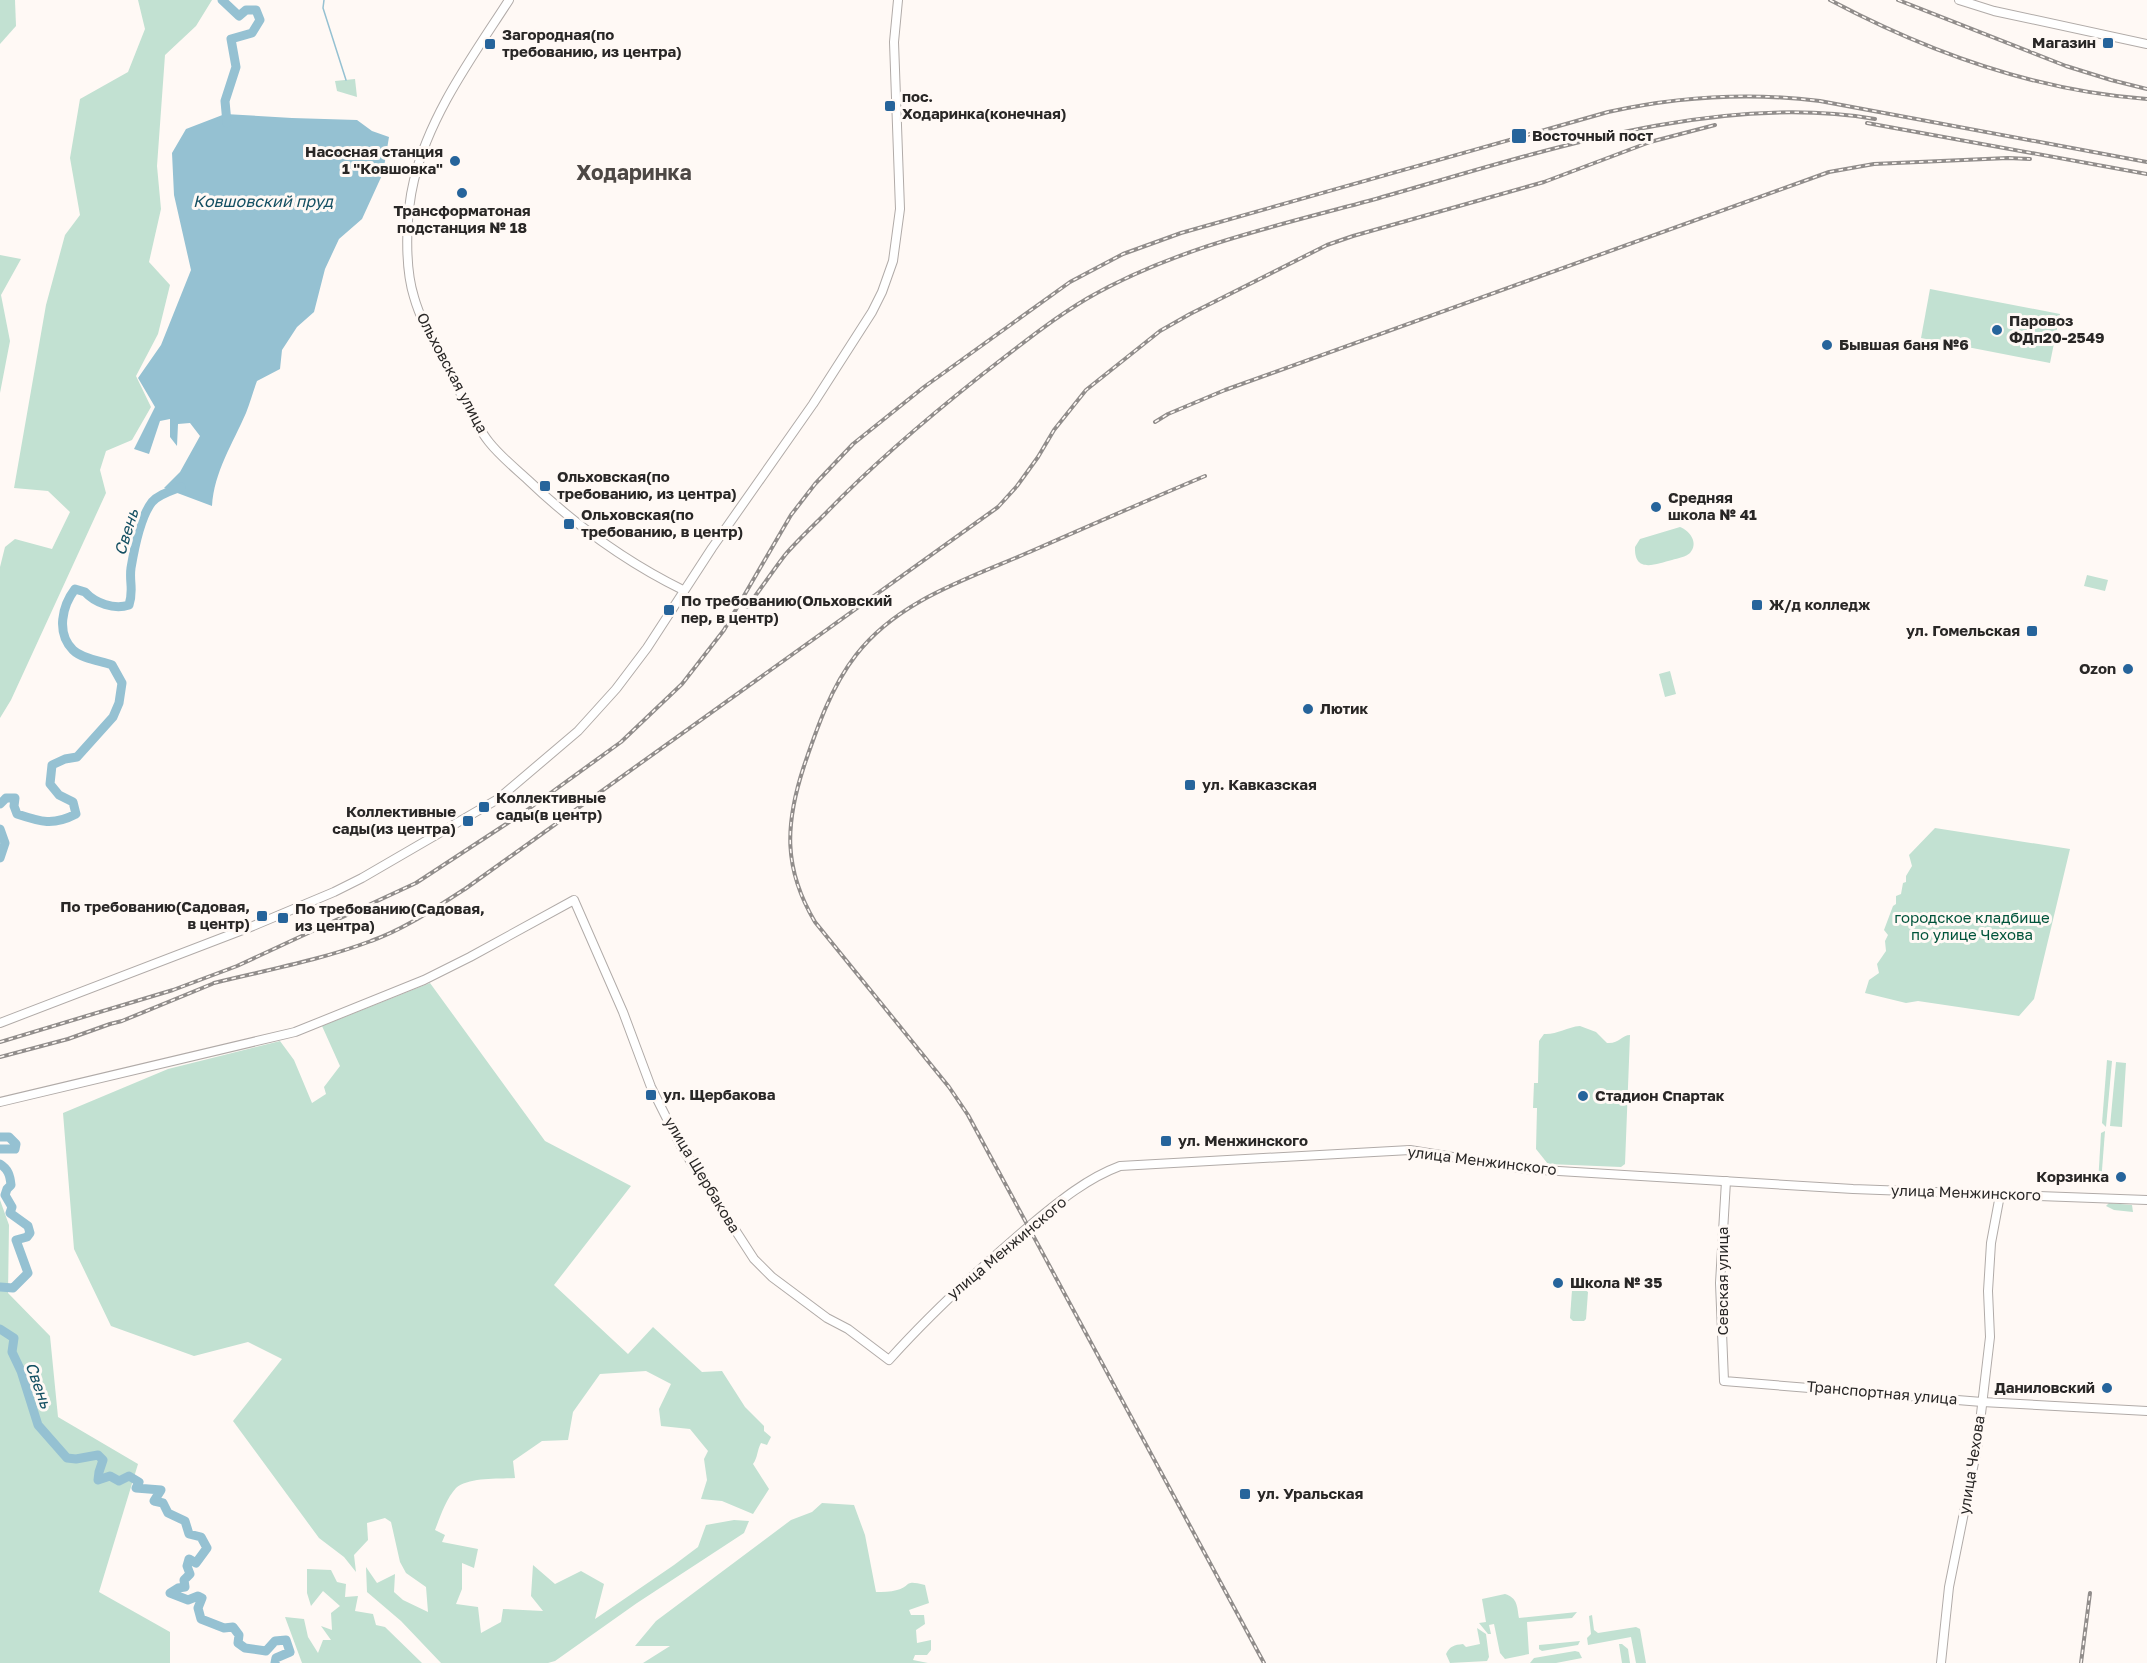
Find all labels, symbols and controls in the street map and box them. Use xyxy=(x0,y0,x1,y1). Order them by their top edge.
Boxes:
place label: Загородная(по требованию, из центра) xyxy=(502,25,682,60)
place label: Магазин xyxy=(2032,33,2096,51)
marker: Магазин xyxy=(2101,36,2115,50)
marker: Загородная(по требованию, из центра) xyxy=(483,37,497,51)
place label: пос. Ходаринка(конечная) xyxy=(902,87,1066,122)
marker: пос. Ходаринка(конечная) xyxy=(883,99,897,113)
place label: Восточный пост xyxy=(1532,126,1654,144)
marker: Восточный пост xyxy=(1510,127,1528,145)
place label: Насосная станция 1 "Ковшовка" xyxy=(305,142,443,177)
marker: Насосная станция 1 "Ковшовка" xyxy=(448,154,462,168)
district label: Ходаринка xyxy=(576,159,692,185)
marker: Трансформатоная подстанция № 18 xyxy=(455,186,469,200)
water label: Ковшовский пруд xyxy=(193,191,334,211)
place label: Трансформатоная подстанция № 18 xyxy=(393,201,531,236)
street label: Ольховская улица xyxy=(413,309,492,436)
place label: Паровоз ФДп20-2549 xyxy=(2009,311,2105,346)
marker: Паровоз ФДп20-2549 xyxy=(1990,323,2004,337)
place label: Бывшая баня №6 xyxy=(1839,335,1969,353)
marker: Бывшая баня №6 xyxy=(1820,338,1834,352)
place label: Ольховская(по требованию, из центра) xyxy=(557,467,737,502)
marker: Ольховская(по требованию, из центра) xyxy=(538,479,552,493)
place label: Средняя школа № 41 xyxy=(1668,488,1757,523)
marker: Средняя школа № 41 xyxy=(1649,500,1663,514)
place label: Ольховская(по требованию, в центр) xyxy=(581,505,743,540)
water label: Свень xyxy=(110,506,143,558)
marker: Ольховская(по требованию, в центр) xyxy=(562,517,576,531)
place label: По требованию(Ольховский пер, в центр) xyxy=(681,591,892,626)
place label: Ж/д колледж xyxy=(1769,595,1871,613)
marker: Ж/д колледж xyxy=(1750,598,1764,612)
marker: По требованию(Ольховский пер, в центр) xyxy=(662,603,676,617)
place label: ул. Гомельская xyxy=(1906,621,2020,639)
marker: ул. Гомельская xyxy=(2025,624,2039,638)
place label: Ozon xyxy=(2079,659,2116,677)
marker: Ozon xyxy=(2121,662,2135,676)
place label: Лютик xyxy=(1320,699,1369,717)
marker: Лютик xyxy=(1301,702,1315,716)
place label: ул. Кавказская xyxy=(1202,775,1317,793)
marker: ул. Кавказская xyxy=(1183,778,1197,792)
place label: Коллективные сады(в центр) xyxy=(496,788,606,823)
marker: Коллективные сады(в центр) xyxy=(477,800,491,814)
place label: Коллективные сады(из центра) xyxy=(332,802,456,837)
marker: Коллективные сады(из центра) xyxy=(461,814,475,828)
place label: По требованию(Садовая, в центр) xyxy=(60,897,250,932)
place label: По требованию(Садовая, из центра) xyxy=(295,899,485,934)
park label: городское кладбище по улице Чехова xyxy=(1894,908,2050,943)
marker: По требованию(Садовая, в центр) xyxy=(255,909,269,923)
marker: По требованию(Садовая, из центра) xyxy=(276,911,290,925)
place label: ул. Щербакова xyxy=(663,1085,776,1103)
place label: Стадион Спартак xyxy=(1595,1086,1725,1104)
marker: ул. Щербакова xyxy=(644,1088,658,1102)
marker: Стадион Спартак xyxy=(1576,1089,1590,1103)
street label: улица Щербакова xyxy=(661,1113,745,1236)
place label: ул. Менжинского xyxy=(1178,1131,1308,1149)
marker: ул. Менжинского xyxy=(1159,1134,1173,1148)
street label: улица Менжинского xyxy=(1407,1142,1558,1178)
place label: Корзинка xyxy=(2036,1167,2109,1185)
marker: Корзинка xyxy=(2114,1170,2128,1184)
street label: улица Менжинского xyxy=(1891,1180,2041,1204)
street label: улица Менжинского xyxy=(943,1192,1070,1302)
street label: Севская улица xyxy=(1713,1227,1731,1335)
place label: Школа № 35 xyxy=(1570,1273,1662,1291)
marker: Школа № 35 xyxy=(1551,1276,1565,1290)
water label: Свень xyxy=(22,1359,57,1411)
street label: Транспортная улица xyxy=(1806,1376,1958,1408)
place label: Даниловский xyxy=(1994,1378,2095,1396)
marker: Даниловский xyxy=(2100,1381,2114,1395)
street label: улица Чехова xyxy=(1954,1414,1988,1516)
place label: ул. Уральская xyxy=(1257,1484,1363,1502)
marker: ул. Уральская xyxy=(1238,1487,1252,1501)

